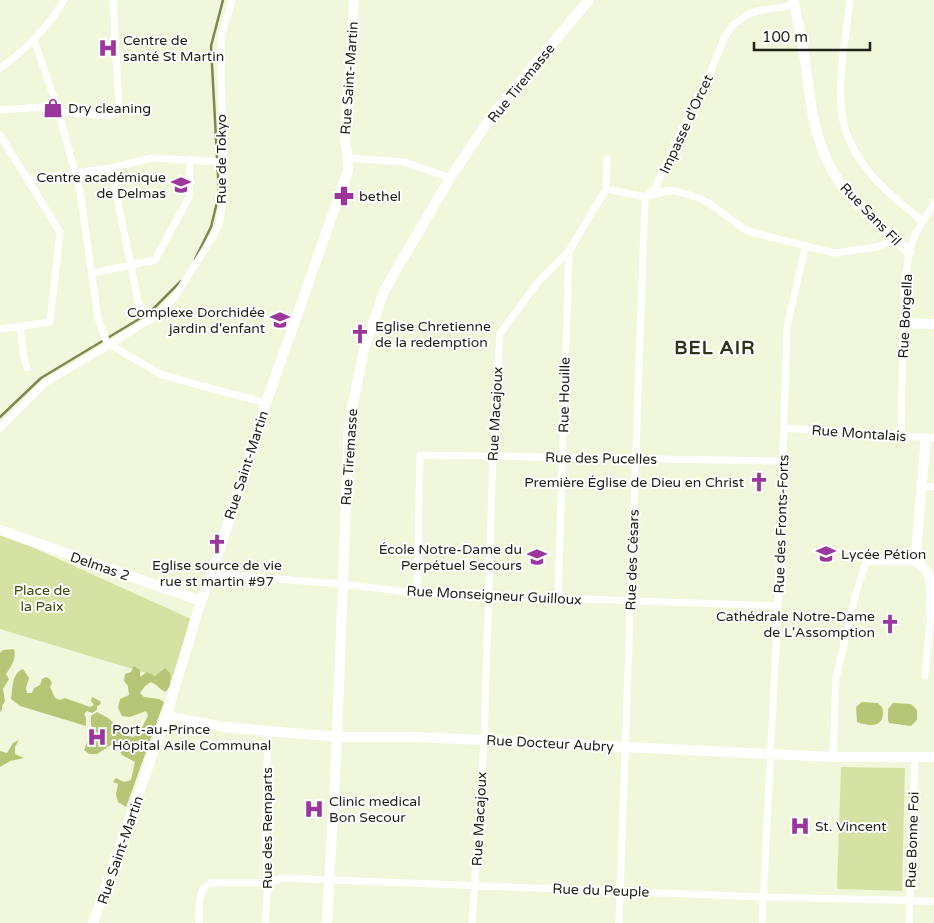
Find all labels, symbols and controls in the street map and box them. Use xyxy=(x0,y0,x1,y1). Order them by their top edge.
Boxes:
scale bar xyxy=(754,20,870,52)
street label: Rue Saint-Martin xyxy=(337,21,362,135)
text: 100 m xyxy=(762,28,808,46)
place label: Centre de santé St Martin xyxy=(123,32,224,65)
hospital icon: Centre de santé St Martin xyxy=(97,37,119,59)
street label: Rue Tiremasse xyxy=(484,40,559,126)
street label: Impasse d'Orcet xyxy=(656,71,717,176)
shop icon: Dry cleaning xyxy=(42,97,64,119)
place label: Dry cleaning xyxy=(68,100,151,117)
street label: Rue de Tokyo xyxy=(213,114,230,204)
place label: Centre académique de Delmas xyxy=(37,169,166,202)
school or university icon: Centre académique de Delmas xyxy=(170,174,192,196)
street label: Rue Sans Fil xyxy=(836,179,905,249)
pharmacy icon: bethel xyxy=(333,185,355,207)
place label: bethel xyxy=(359,188,401,205)
street label: Rue Borgella xyxy=(895,273,916,359)
place label: Complexe Dorchidée jardin d'enfant xyxy=(127,304,266,337)
school or university icon: Complexe Dorchidée jardin d'enfant xyxy=(269,309,291,331)
place label: Eglise Chretienne de la redemption xyxy=(375,318,491,351)
church icon: Eglise Chretienne de la redemption xyxy=(349,323,371,345)
district label: BEL AIR xyxy=(674,337,756,359)
street label: Rue Houille xyxy=(555,357,574,433)
street label: Rue Macajoux xyxy=(485,366,506,462)
street label: Rue Tiremasse xyxy=(338,408,361,506)
street label: Rue Saint-Martin xyxy=(221,409,272,522)
street label: Rue Montalais xyxy=(811,422,907,445)
street label: Rue des Pucelles xyxy=(545,449,657,468)
street label: Rue des Fronts-Forts xyxy=(771,454,792,594)
church icon: Première Église de Dieu en Christ xyxy=(748,471,770,493)
place label: Première Église de Dieu en Christ xyxy=(524,474,745,491)
street label: Rue des Césars xyxy=(622,509,643,611)
church icon: Eglise source de vie rue st martin #97 xyxy=(206,533,228,555)
place label: École Notre-Dame du Perpétuel Secours xyxy=(379,541,522,574)
school or university icon: Lycée Pétion xyxy=(815,543,837,565)
school or university icon: École Notre-Dame du Perpétuel Secours xyxy=(526,546,548,568)
place label: Lycée Pétion xyxy=(841,546,926,563)
street label: Delmas 2 xyxy=(68,548,132,585)
place label: Eglise source de vie rue st martin #97 xyxy=(152,557,282,590)
park label: Place de la Paix xyxy=(14,582,70,615)
street label: Rue Monseigneur Guilloux xyxy=(406,582,582,609)
place label: Cathédrale Notre-Dame de L'Assomption xyxy=(716,608,875,641)
church icon: Cathédrale Notre-Dame de L'Assomption xyxy=(879,613,901,635)
place label: Port-au-Prince Hôpital Asile Communal xyxy=(112,721,271,754)
hospital icon: Port-au-Prince Hôpital Asile Communal xyxy=(86,726,108,748)
street label: Rue Docteur Aubry xyxy=(486,732,615,755)
street label: Rue des Remparts xyxy=(259,767,276,889)
street label: Rue Macajoux xyxy=(469,771,490,867)
street label: Rue Bonne Foi xyxy=(902,791,923,889)
place label: Clinic medical Bon Secour xyxy=(329,793,421,826)
street label: Rue Saint-Martin xyxy=(94,794,147,907)
hospital icon: Clinic medical Bon Secour xyxy=(303,798,325,820)
hospital icon: St. Vincent xyxy=(789,815,811,837)
place label: St. Vincent xyxy=(815,818,887,835)
street label: Rue du Peuple xyxy=(552,880,650,901)

